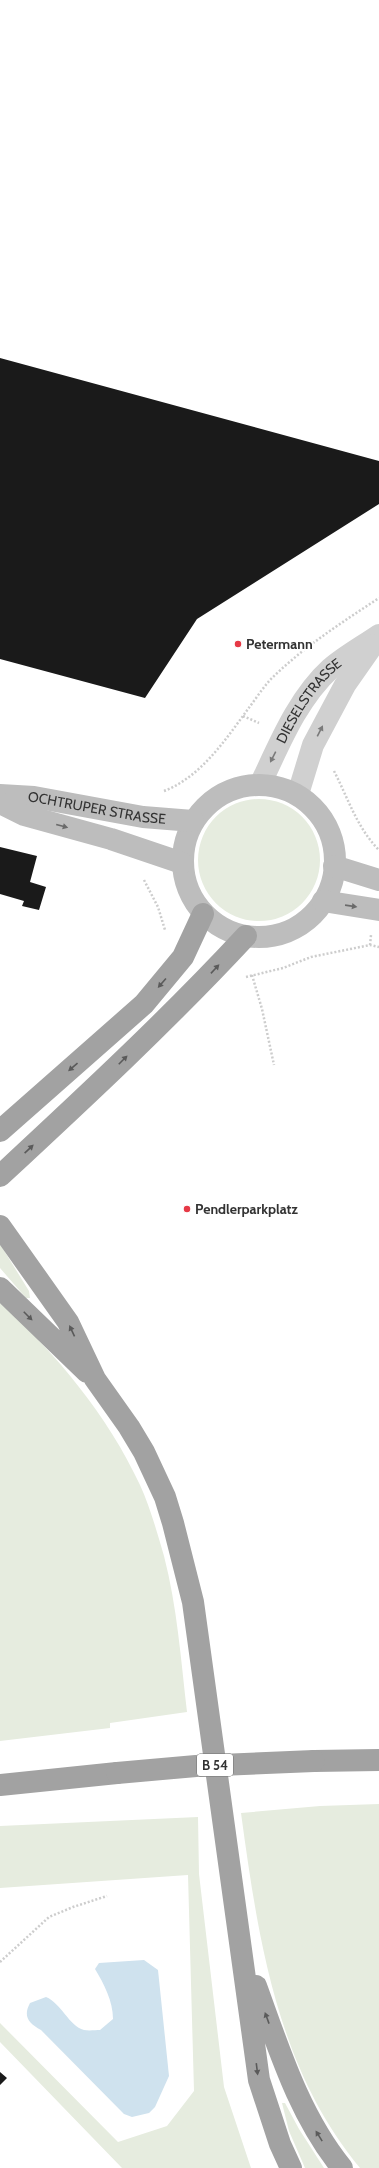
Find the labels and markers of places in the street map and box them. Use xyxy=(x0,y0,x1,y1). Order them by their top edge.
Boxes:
place label: Petermann xyxy=(246,635,313,653)
marker: Petermann xyxy=(233,639,243,649)
place label: Pendlerparkplatz xyxy=(195,1200,298,1218)
marker: Pendlerparkplatz xyxy=(182,1204,192,1214)

